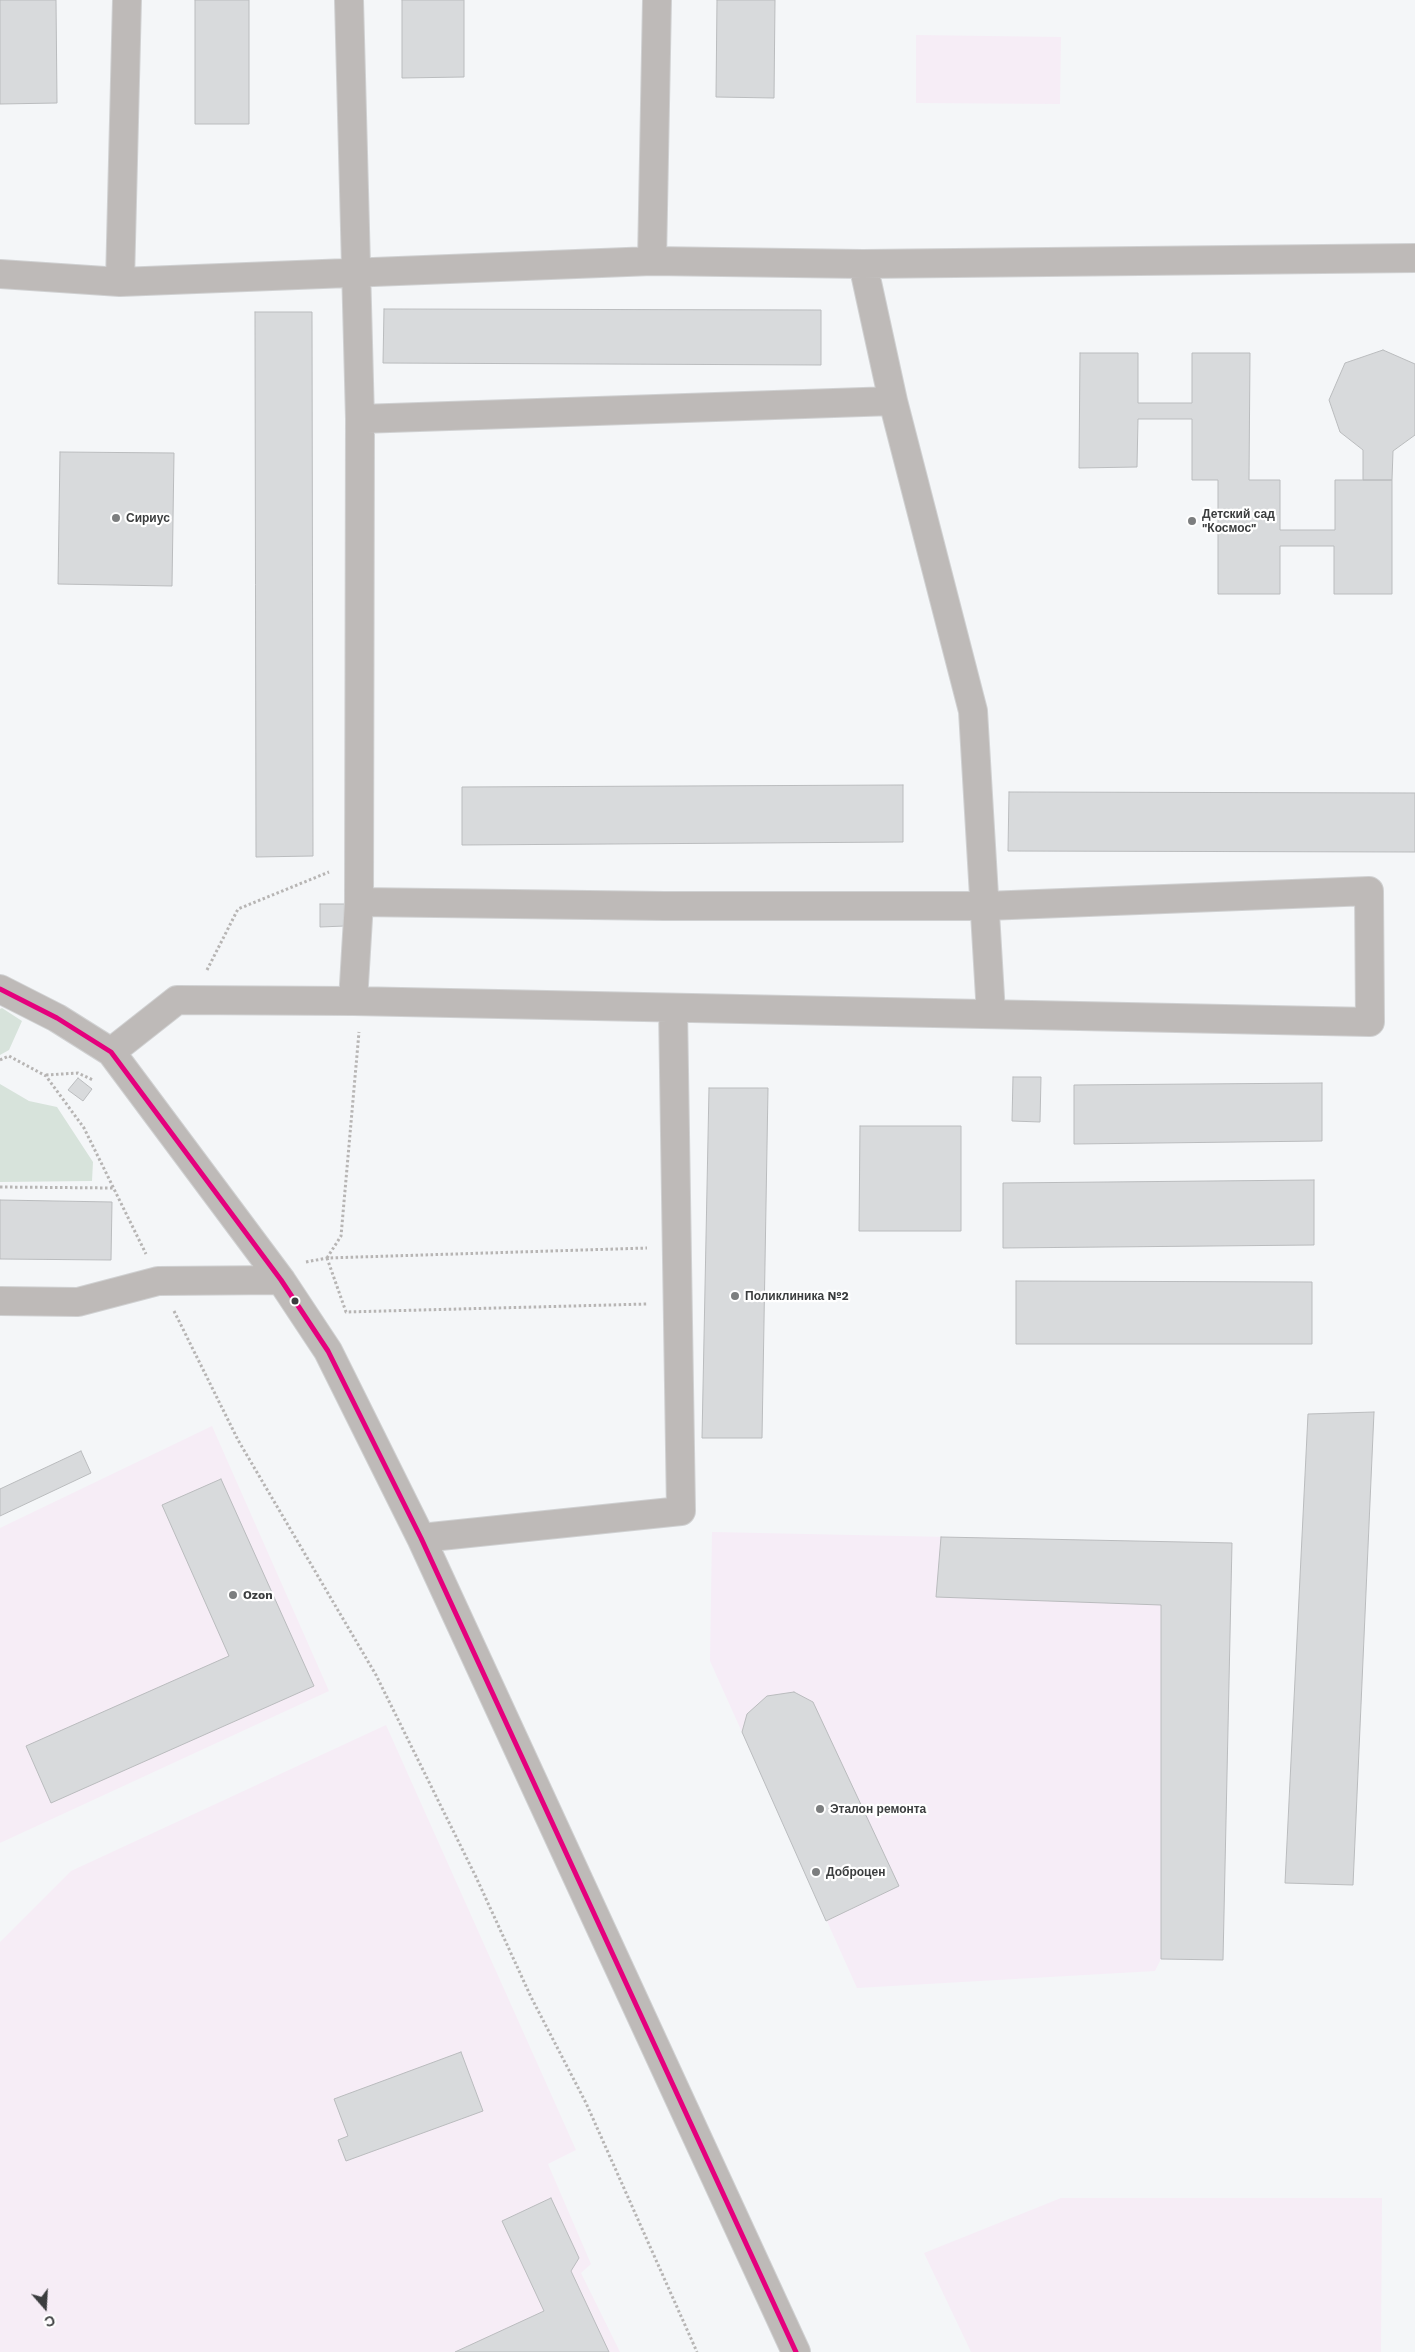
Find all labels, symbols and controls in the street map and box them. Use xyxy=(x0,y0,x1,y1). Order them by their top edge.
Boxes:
place label: Детский сад "Космос" xyxy=(1202,507,1275,535)
place label: Сириус xyxy=(126,511,170,525)
marker: Сириус xyxy=(110,512,122,524)
marker: Детский сад "Космос" xyxy=(1186,515,1198,527)
place label: Поликлиника №2 xyxy=(745,1289,849,1303)
marker: Поликлиника №2 xyxy=(729,1290,741,1302)
unlabelled marker xyxy=(290,1296,300,1306)
place label: Ozon xyxy=(243,1588,273,1602)
marker: Ozon xyxy=(227,1589,239,1601)
place label: Эталон ремонта xyxy=(830,1802,926,1816)
marker: Эталон ремонта xyxy=(814,1803,826,1815)
place label: Доброцен xyxy=(826,1865,885,1879)
marker: Доброцен xyxy=(810,1866,822,1878)
north arrow xyxy=(20,2282,70,2332)
text: С xyxy=(42,2312,57,2330)

